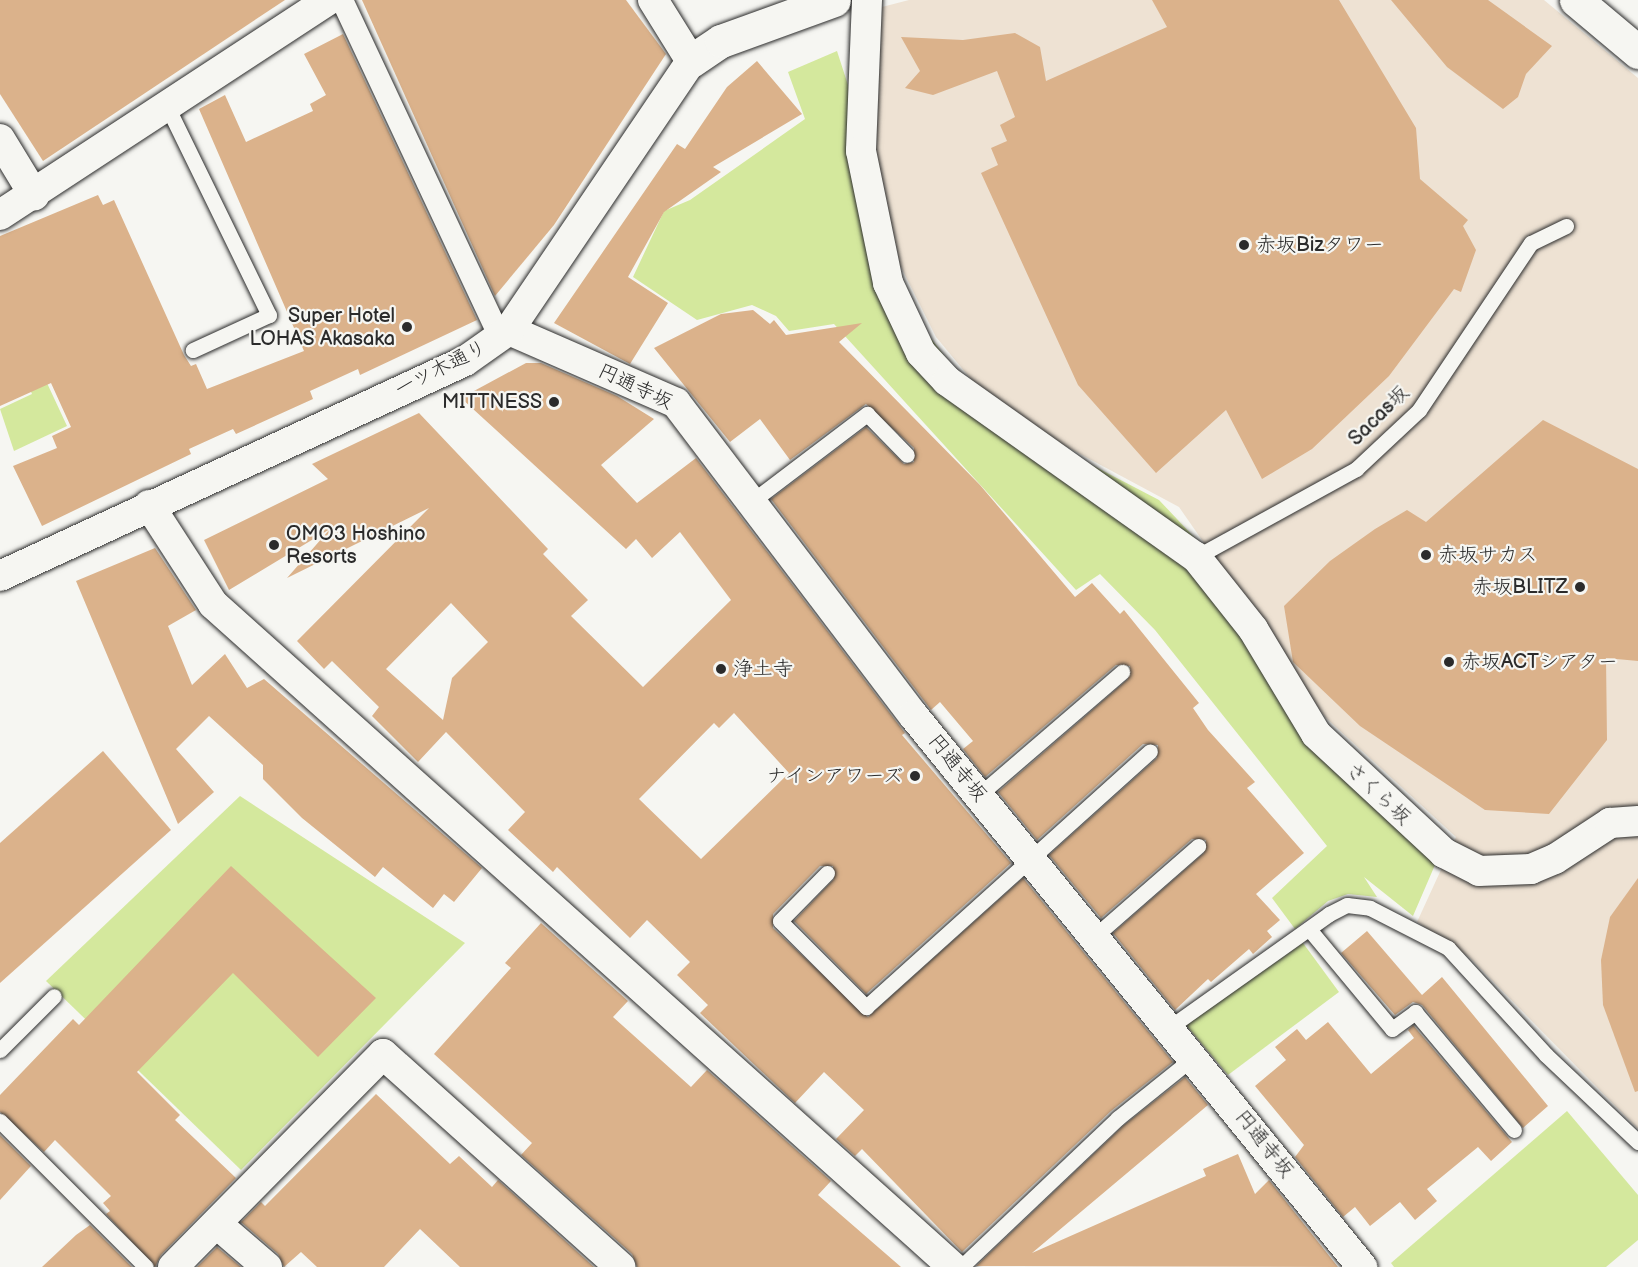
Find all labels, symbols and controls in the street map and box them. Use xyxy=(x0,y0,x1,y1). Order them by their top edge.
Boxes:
place label: 赤坂Bizタワー xyxy=(1256,233,1384,257)
marker: 赤坂Bizタワー xyxy=(1237,238,1251,252)
place label: Super Hotel LOHAS Akasaka xyxy=(249,304,395,351)
marker: Super Hotel LOHAS Akasaka xyxy=(400,320,414,334)
street label: 一ツ木通り xyxy=(391,336,491,402)
street label: 円通寺坂 xyxy=(594,359,676,415)
street label: Sacas坂 xyxy=(1344,381,1414,451)
place label: MITTNESS xyxy=(442,390,542,414)
marker: MITTNESS xyxy=(547,395,561,409)
place label: OMO3 Hoshino Resorts xyxy=(286,522,426,569)
marker: OMO3 Hoshino Resorts xyxy=(267,538,281,552)
place label: 赤坂サカス xyxy=(1438,543,1538,567)
marker: 赤坂サカス xyxy=(1419,548,1433,562)
place label: 赤坂BLITZ xyxy=(1472,575,1568,599)
marker: 赤坂BLITZ xyxy=(1573,580,1587,594)
place label: 赤坂ACTシアター xyxy=(1461,650,1619,674)
marker: 赤坂ACTシアター xyxy=(1442,655,1456,669)
place label: 浄土寺 xyxy=(733,657,793,681)
marker: 浄土寺 xyxy=(714,662,728,676)
street label: 円通寺坂 xyxy=(923,729,991,807)
street label: さくら坂 xyxy=(1341,758,1415,830)
place label: ナインアワーズ xyxy=(763,764,903,788)
marker: ナインアワーズ xyxy=(908,769,922,783)
street label: 円通寺坂 xyxy=(1230,1105,1298,1183)

